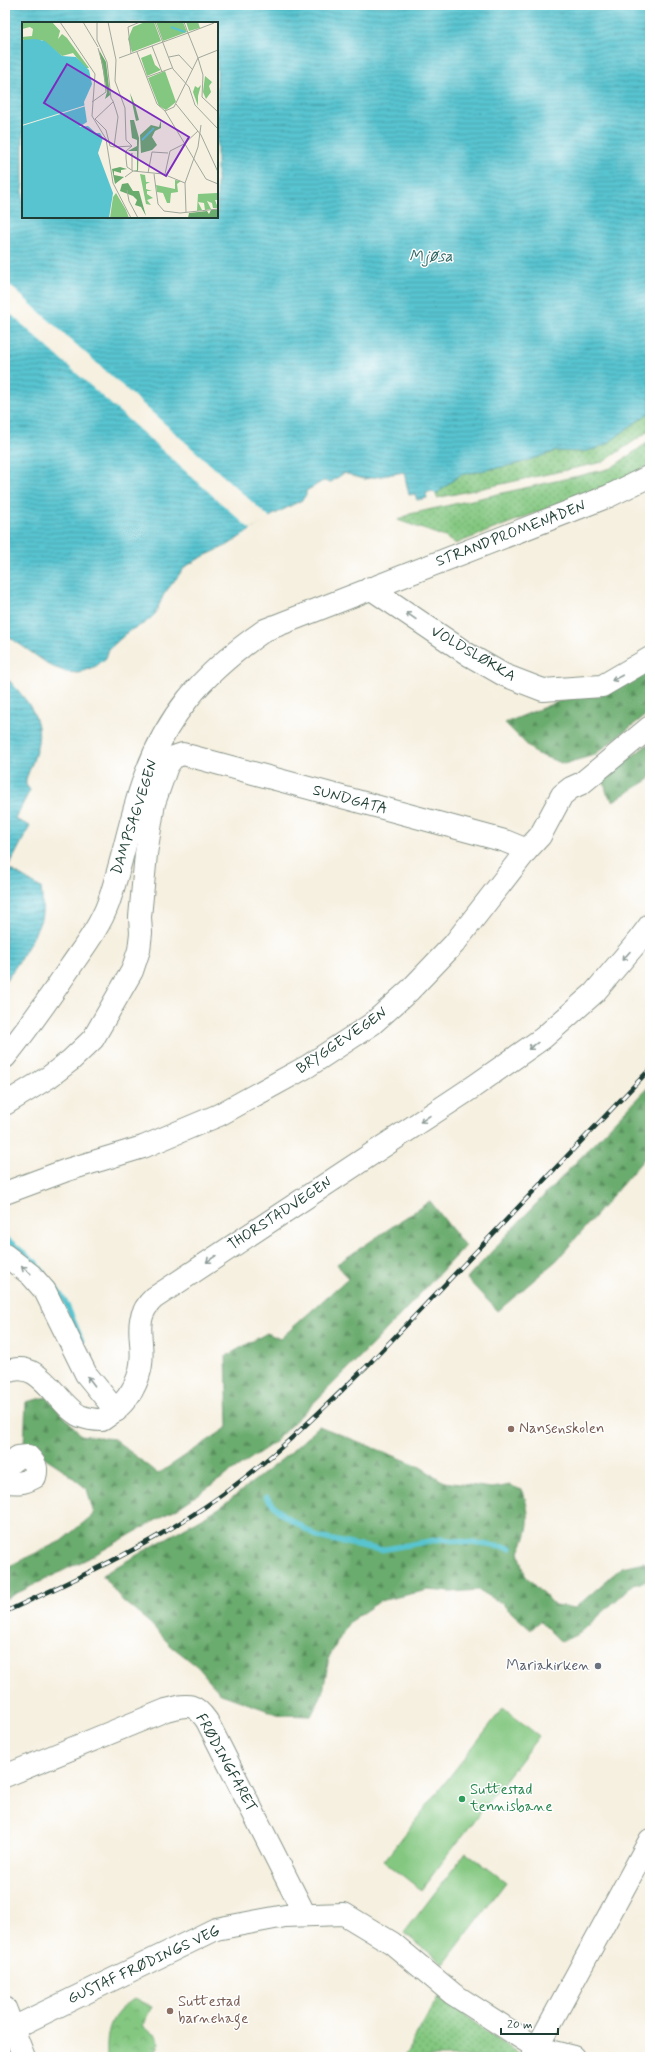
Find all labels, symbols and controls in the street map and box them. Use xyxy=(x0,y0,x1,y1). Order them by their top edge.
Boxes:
inset map xyxy=(22,22,218,218)
water label: Mjøsa xyxy=(409,246,453,267)
street label: STRANDPROMENADEN xyxy=(433,496,589,572)
one-way arrow xyxy=(405,612,416,620)
street label: VOLDSLØKKA xyxy=(427,622,519,686)
one-way arrow xyxy=(611,675,623,682)
street label: DAMPSAGVEGEN xyxy=(107,757,163,877)
street label: SUNDGATA xyxy=(310,780,390,820)
one-way arrow xyxy=(621,951,631,961)
street label: BRYGGEVEGEN xyxy=(293,1003,391,1079)
one-way arrow xyxy=(527,1042,538,1050)
one-way arrow xyxy=(420,1115,431,1123)
street label: THORSTADVEGEN xyxy=(224,1173,336,1255)
one-way arrow xyxy=(206,1255,217,1263)
one-way arrow xyxy=(20,1266,31,1275)
one-way arrow xyxy=(87,1376,95,1387)
place label: Nansenskolen xyxy=(519,1419,605,1439)
marker: Nansenskolen xyxy=(506,1424,516,1434)
place label: Mariakirken xyxy=(506,1656,590,1676)
marker: Mariakirken xyxy=(593,1661,603,1671)
street label: FRØDINGFARET xyxy=(191,1710,261,1816)
place label: Suttestad tennisbane xyxy=(469,1780,553,1817)
marker: Suttestad tennisbane xyxy=(457,1794,467,1804)
street label: GUSTAF FRØDINGS VEG xyxy=(64,1921,224,2009)
place label: Suttestad barnehage xyxy=(178,1992,248,2030)
marker: Suttestad barnehage xyxy=(165,2006,175,2016)
scale bar xyxy=(501,2010,558,2036)
text: 20 m xyxy=(507,2017,533,2033)

